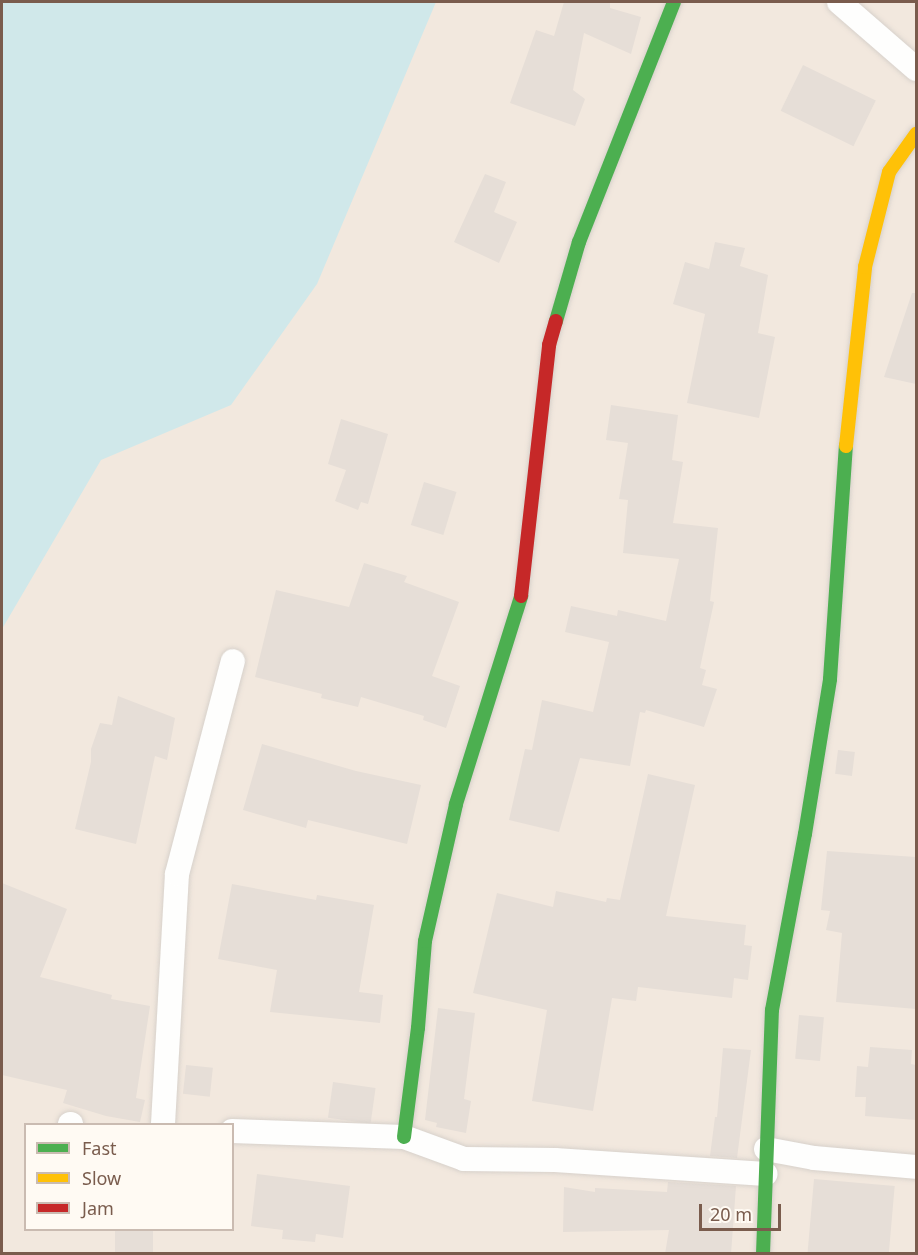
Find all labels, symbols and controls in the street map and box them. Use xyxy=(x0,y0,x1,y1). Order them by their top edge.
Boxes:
legend xyxy=(24,1123,234,1231)
text: Fast xyxy=(82,1136,117,1160)
text: Slow xyxy=(82,1166,121,1190)
scale bar xyxy=(702,1192,784,1230)
text: Jam xyxy=(82,1196,114,1220)
text: 20 m xyxy=(710,1202,752,1226)

